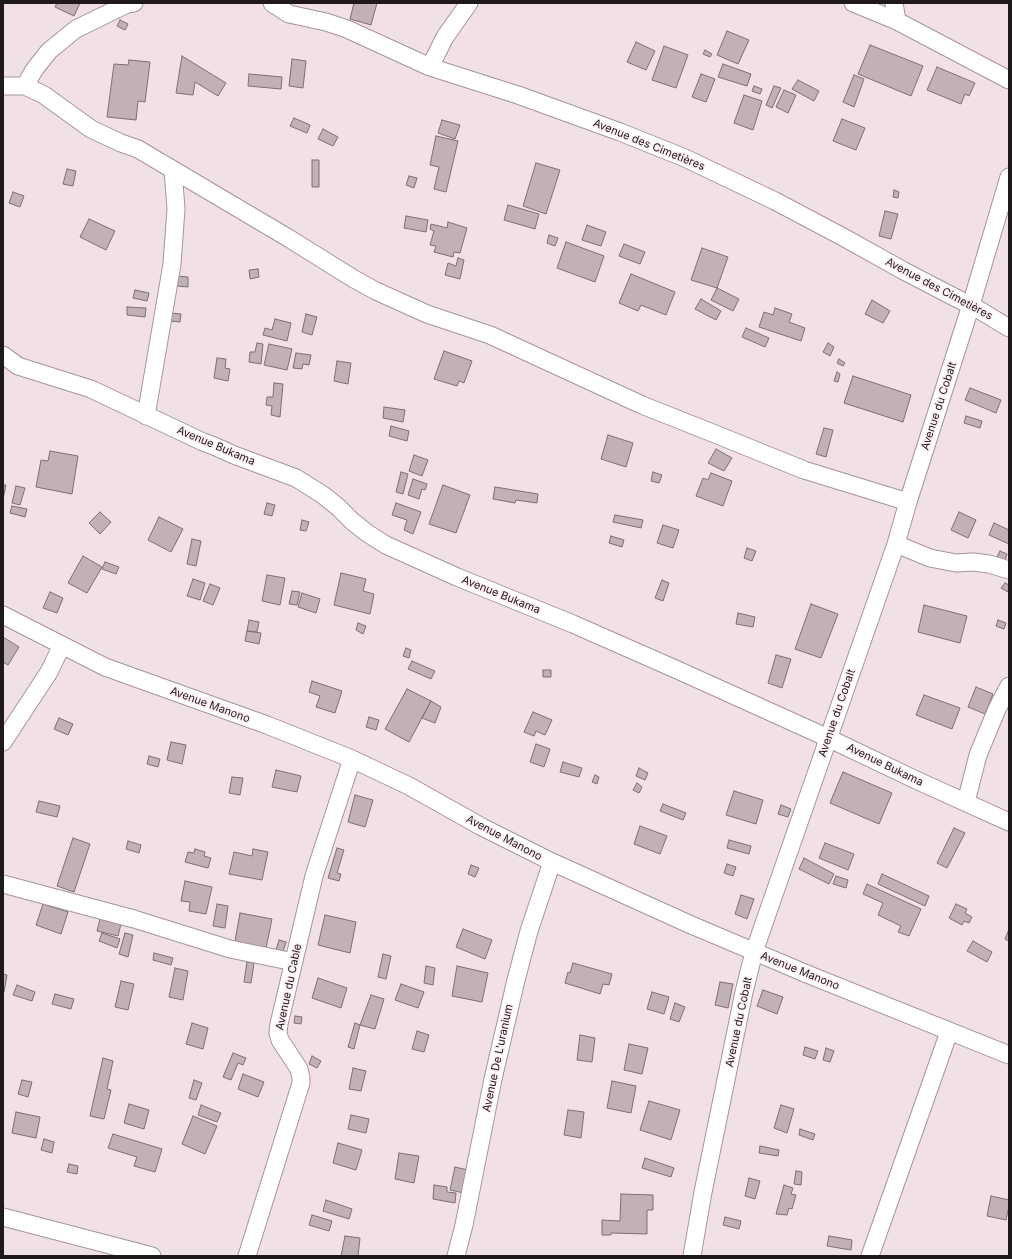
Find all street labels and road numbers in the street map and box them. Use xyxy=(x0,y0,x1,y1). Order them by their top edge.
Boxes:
street label: Avenue des Cimetières xyxy=(591,117,707,173)
street label: Avenue des Cimetières xyxy=(883,255,995,323)
street label: Avenue du Cobalt xyxy=(918,360,960,452)
street label: Avenue Bukama xyxy=(175,424,257,468)
street label: Avenue Bukama xyxy=(460,573,542,617)
street label: Avenue du Cobalt xyxy=(816,667,858,759)
street label: Avenue Manono xyxy=(168,684,252,726)
street label: Avenue Bukama xyxy=(845,741,925,789)
street label: Avenue Manono xyxy=(464,812,544,864)
street label: Avenue du Cable xyxy=(273,943,305,1031)
street label: Avenue Manono xyxy=(759,949,841,993)
street label: Avenue du Cobalt xyxy=(723,976,755,1068)
street label: Avenue De L'uranium xyxy=(480,1003,516,1113)

